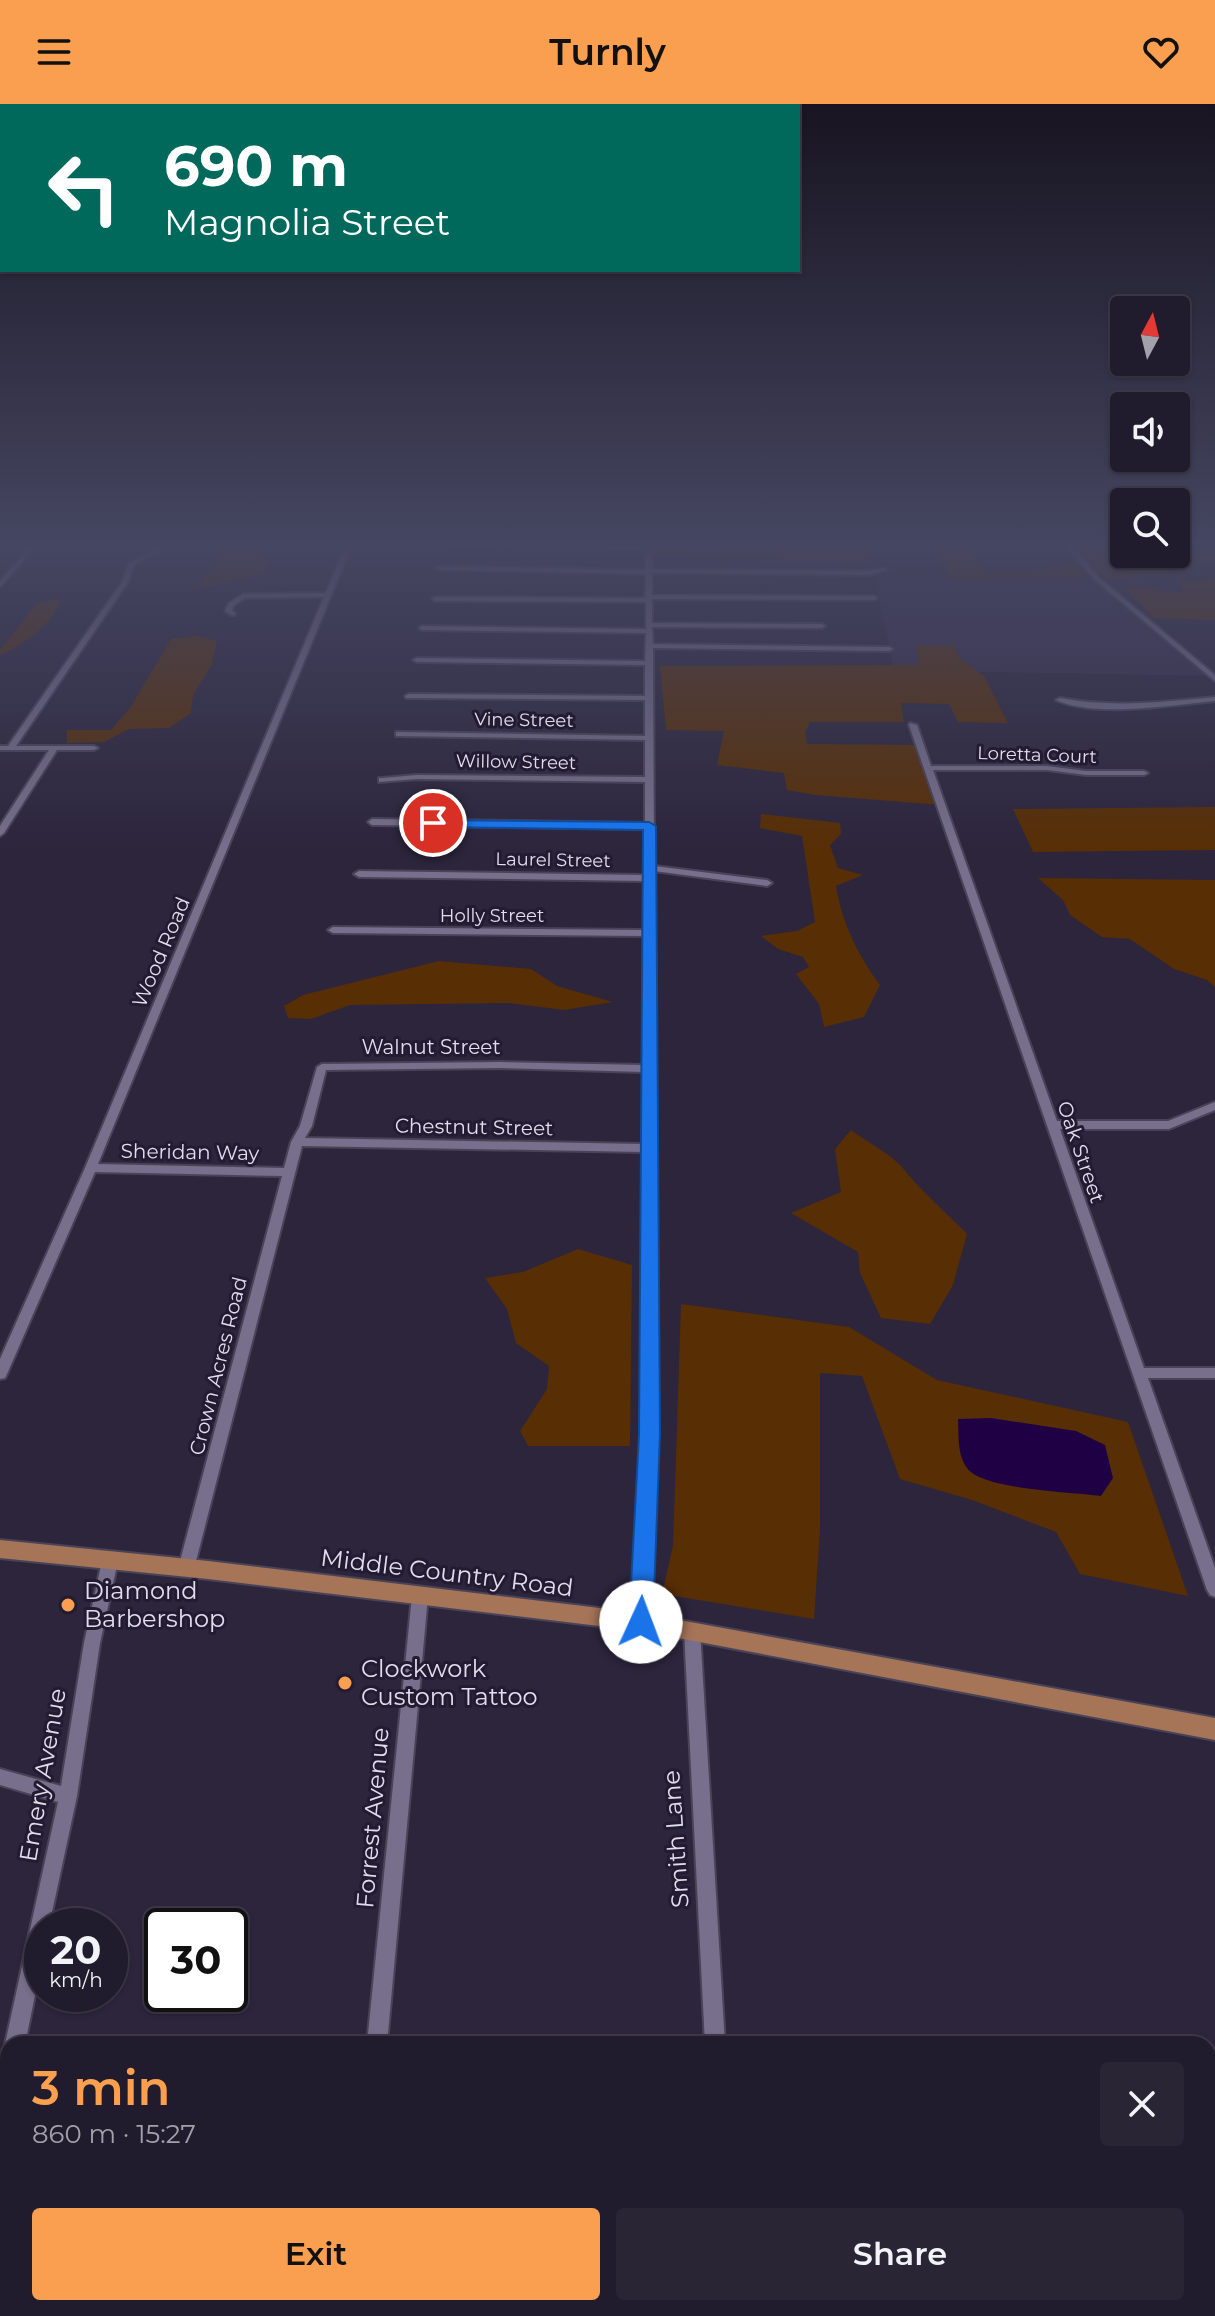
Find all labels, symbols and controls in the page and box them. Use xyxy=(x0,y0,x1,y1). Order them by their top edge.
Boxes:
icon: menu xyxy=(32,30,76,74)
text: Turnly xyxy=(549,30,666,74)
icon: heart xyxy=(1139,30,1183,74)
text: 690 m xyxy=(164,132,348,200)
icon: left xyxy=(32,136,136,240)
text: Magnolia Street xyxy=(164,200,450,244)
north arrow xyxy=(1110,296,1190,376)
map controls xyxy=(1110,296,1190,568)
button: sound xyxy=(1110,392,1190,472)
button: search xyxy=(1110,488,1190,568)
street label: Vine Street xyxy=(474,708,574,732)
street label: Loretta Court xyxy=(977,742,1097,768)
street label: Willow Street xyxy=(456,750,576,774)
pin xyxy=(399,789,467,857)
icon: arrive xyxy=(411,801,455,845)
street label: Laurel Street xyxy=(495,848,611,872)
street label: Wood Road xyxy=(127,893,195,1011)
street label: Holly Street xyxy=(440,905,544,927)
street label: Walnut Street xyxy=(361,1035,501,1059)
street label: Oak Street xyxy=(1052,1098,1110,1206)
street label: Chestnut Street xyxy=(395,1114,553,1140)
street label: Sheridan Way xyxy=(120,1139,260,1165)
street label: Crown Acres Road xyxy=(184,1274,252,1458)
street label: Middle Country Road xyxy=(319,1543,575,1602)
place label: Diamond Barbershop xyxy=(84,1576,225,1633)
position arrow xyxy=(599,1580,683,1664)
marker: Diamond Barbershop xyxy=(59,1596,77,1614)
place label: Clockwork Custom Tattoo xyxy=(361,1654,538,1711)
marker: Clockwork Custom Tattoo xyxy=(336,1674,354,1692)
street label: Emery Avenue xyxy=(13,1686,72,1864)
street label: Forrest Avenue xyxy=(350,1726,395,1910)
street label: Smith Lane xyxy=(656,1769,695,1909)
speed limit sign: 30 xyxy=(144,1908,248,2012)
text: 20 xyxy=(51,1925,101,1974)
text: km/h xyxy=(49,1968,103,1992)
text: 3 min xyxy=(32,2059,170,2117)
button: close xyxy=(1100,2062,1184,2146)
text: 860 m · 15:27 xyxy=(32,2118,196,2150)
button: Exit xyxy=(32,2208,600,2300)
button: Share xyxy=(616,2208,1184,2300)

